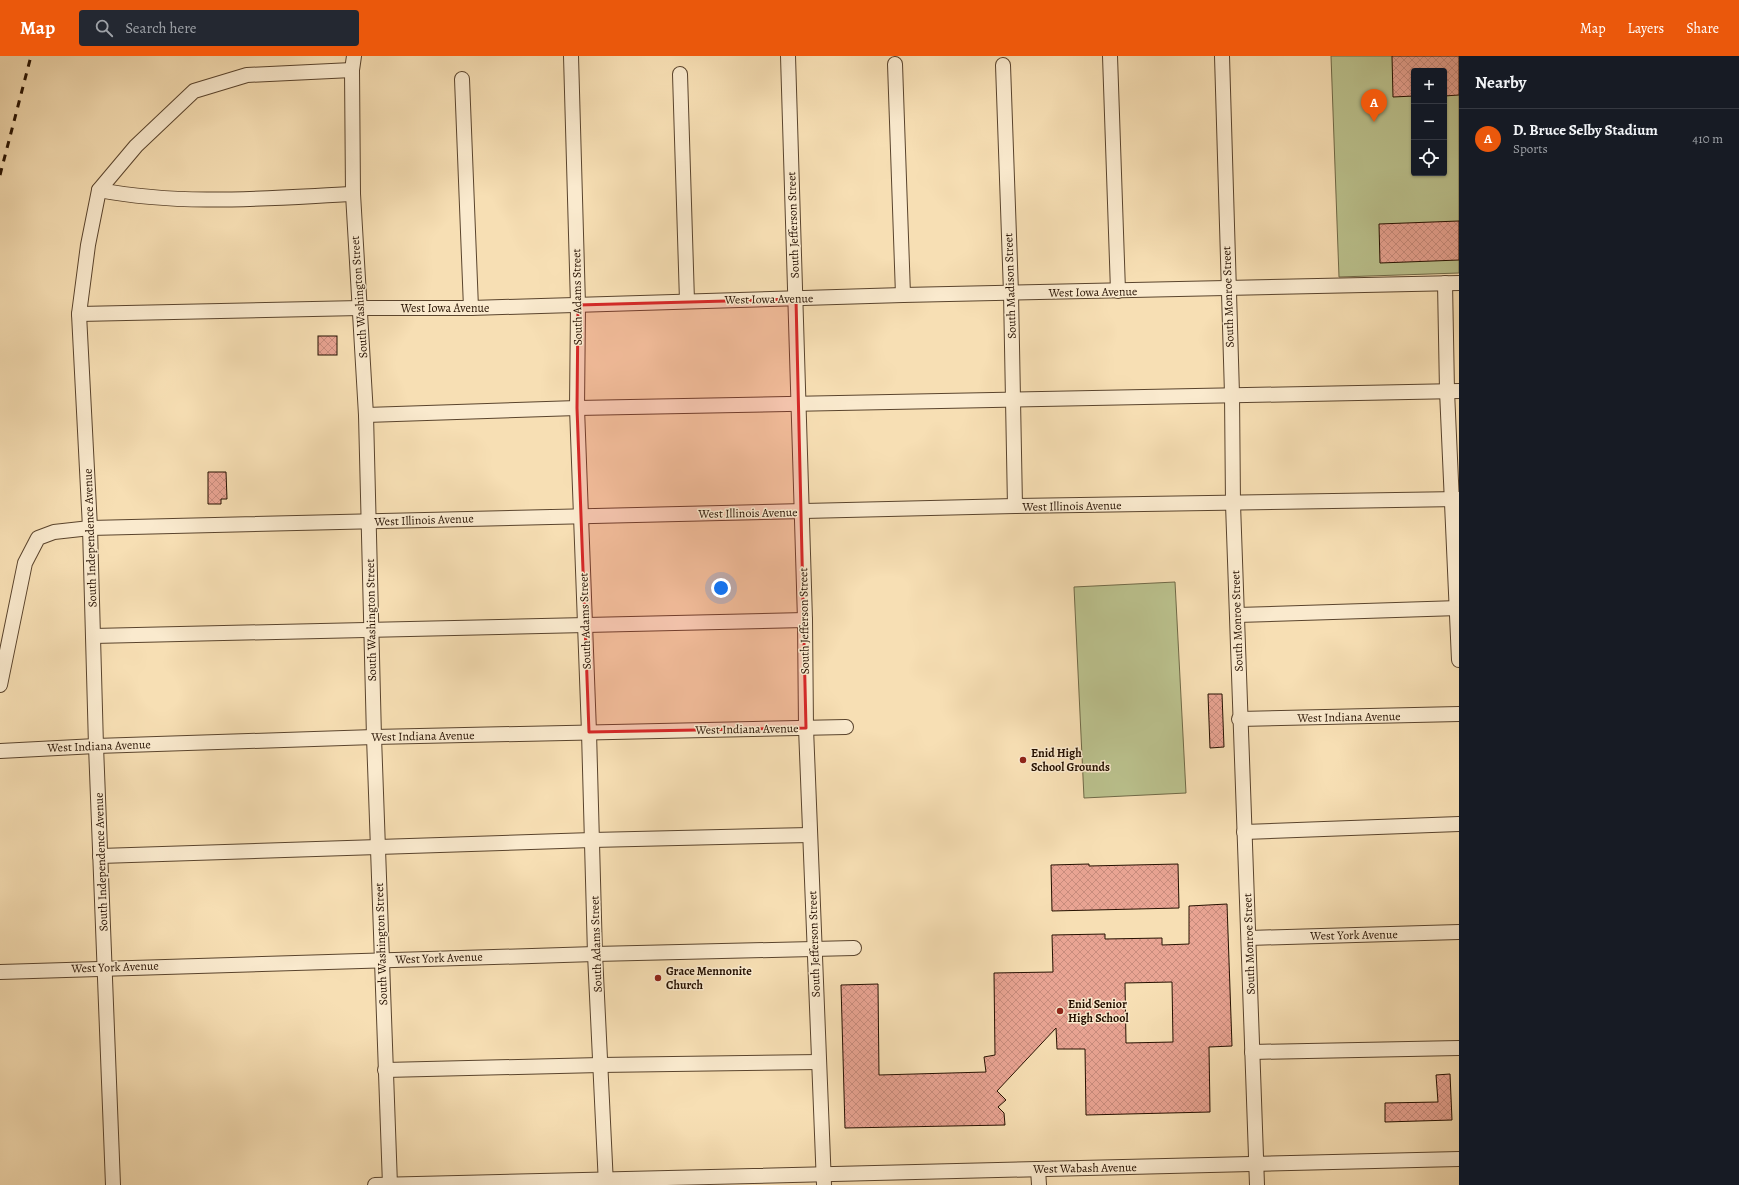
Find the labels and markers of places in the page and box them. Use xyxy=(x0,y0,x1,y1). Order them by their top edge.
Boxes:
pin: A xyxy=(1361,89,1387,122)
place label: Enid High School Grounds xyxy=(1031,745,1110,775)
marker: Enid High School Grounds xyxy=(1018,755,1028,765)
place label: Grace Mennonite Church xyxy=(666,963,752,993)
marker: Grace Mennonite Church xyxy=(653,973,663,983)
place label: Enid Senior High School xyxy=(1068,996,1129,1026)
marker: Enid Senior High School xyxy=(1055,1006,1065,1016)

